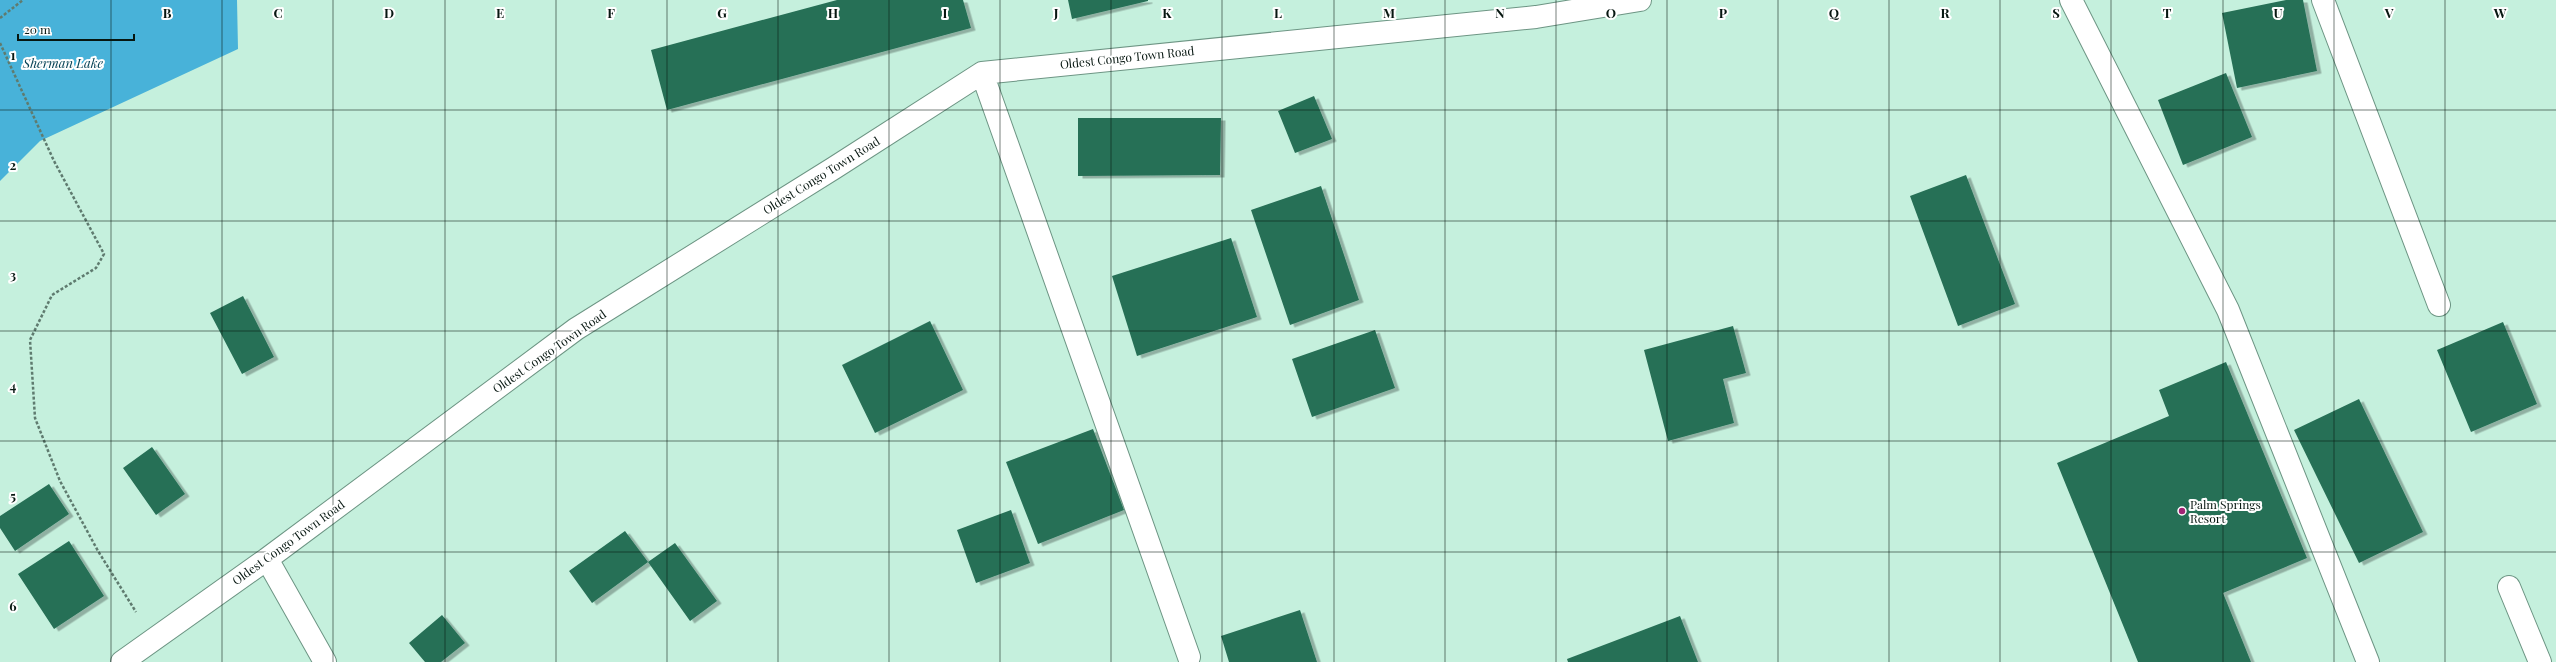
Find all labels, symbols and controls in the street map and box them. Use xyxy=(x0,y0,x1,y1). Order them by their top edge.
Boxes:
text: B xyxy=(163,4,172,21)
text: C xyxy=(273,4,283,21)
text: D xyxy=(384,4,394,21)
text: E xyxy=(496,4,504,21)
text: F xyxy=(607,4,615,21)
text: G xyxy=(717,4,727,21)
text: H xyxy=(828,4,838,21)
text: I xyxy=(943,4,948,21)
text: J xyxy=(1053,4,1059,21)
text: K xyxy=(1162,4,1172,21)
text: L xyxy=(1274,4,1282,21)
text: M xyxy=(1383,4,1395,21)
text: N xyxy=(1495,4,1505,21)
text: O xyxy=(1606,4,1616,21)
text: P xyxy=(1719,4,1728,21)
text: Q xyxy=(1829,4,1840,21)
text: R xyxy=(1941,4,1951,21)
text: S xyxy=(2052,4,2060,21)
text: T xyxy=(2163,4,2172,21)
text: U xyxy=(2274,4,2283,21)
text: V xyxy=(2384,4,2394,21)
text: W xyxy=(2493,4,2507,21)
scale bar xyxy=(18,16,134,42)
text: 20 m xyxy=(24,21,51,37)
street label: Oldest Congo Town Road xyxy=(1059,42,1195,72)
text: 1 xyxy=(11,46,16,63)
water label: Sherman Lake xyxy=(22,54,103,71)
street label: Oldest Congo Town Road xyxy=(760,132,883,218)
text: 2 xyxy=(10,156,17,173)
text: 3 xyxy=(10,266,16,283)
street label: Oldest Congo Town Road xyxy=(489,306,609,396)
text: 4 xyxy=(10,377,17,394)
text: 5 xyxy=(10,487,16,504)
street label: Oldest Congo Town Road xyxy=(229,496,347,588)
place label: Palm Springs Resort xyxy=(2190,496,2261,526)
marker: Palm Springs Resort xyxy=(2177,506,2187,516)
text: 6 xyxy=(9,597,17,614)

